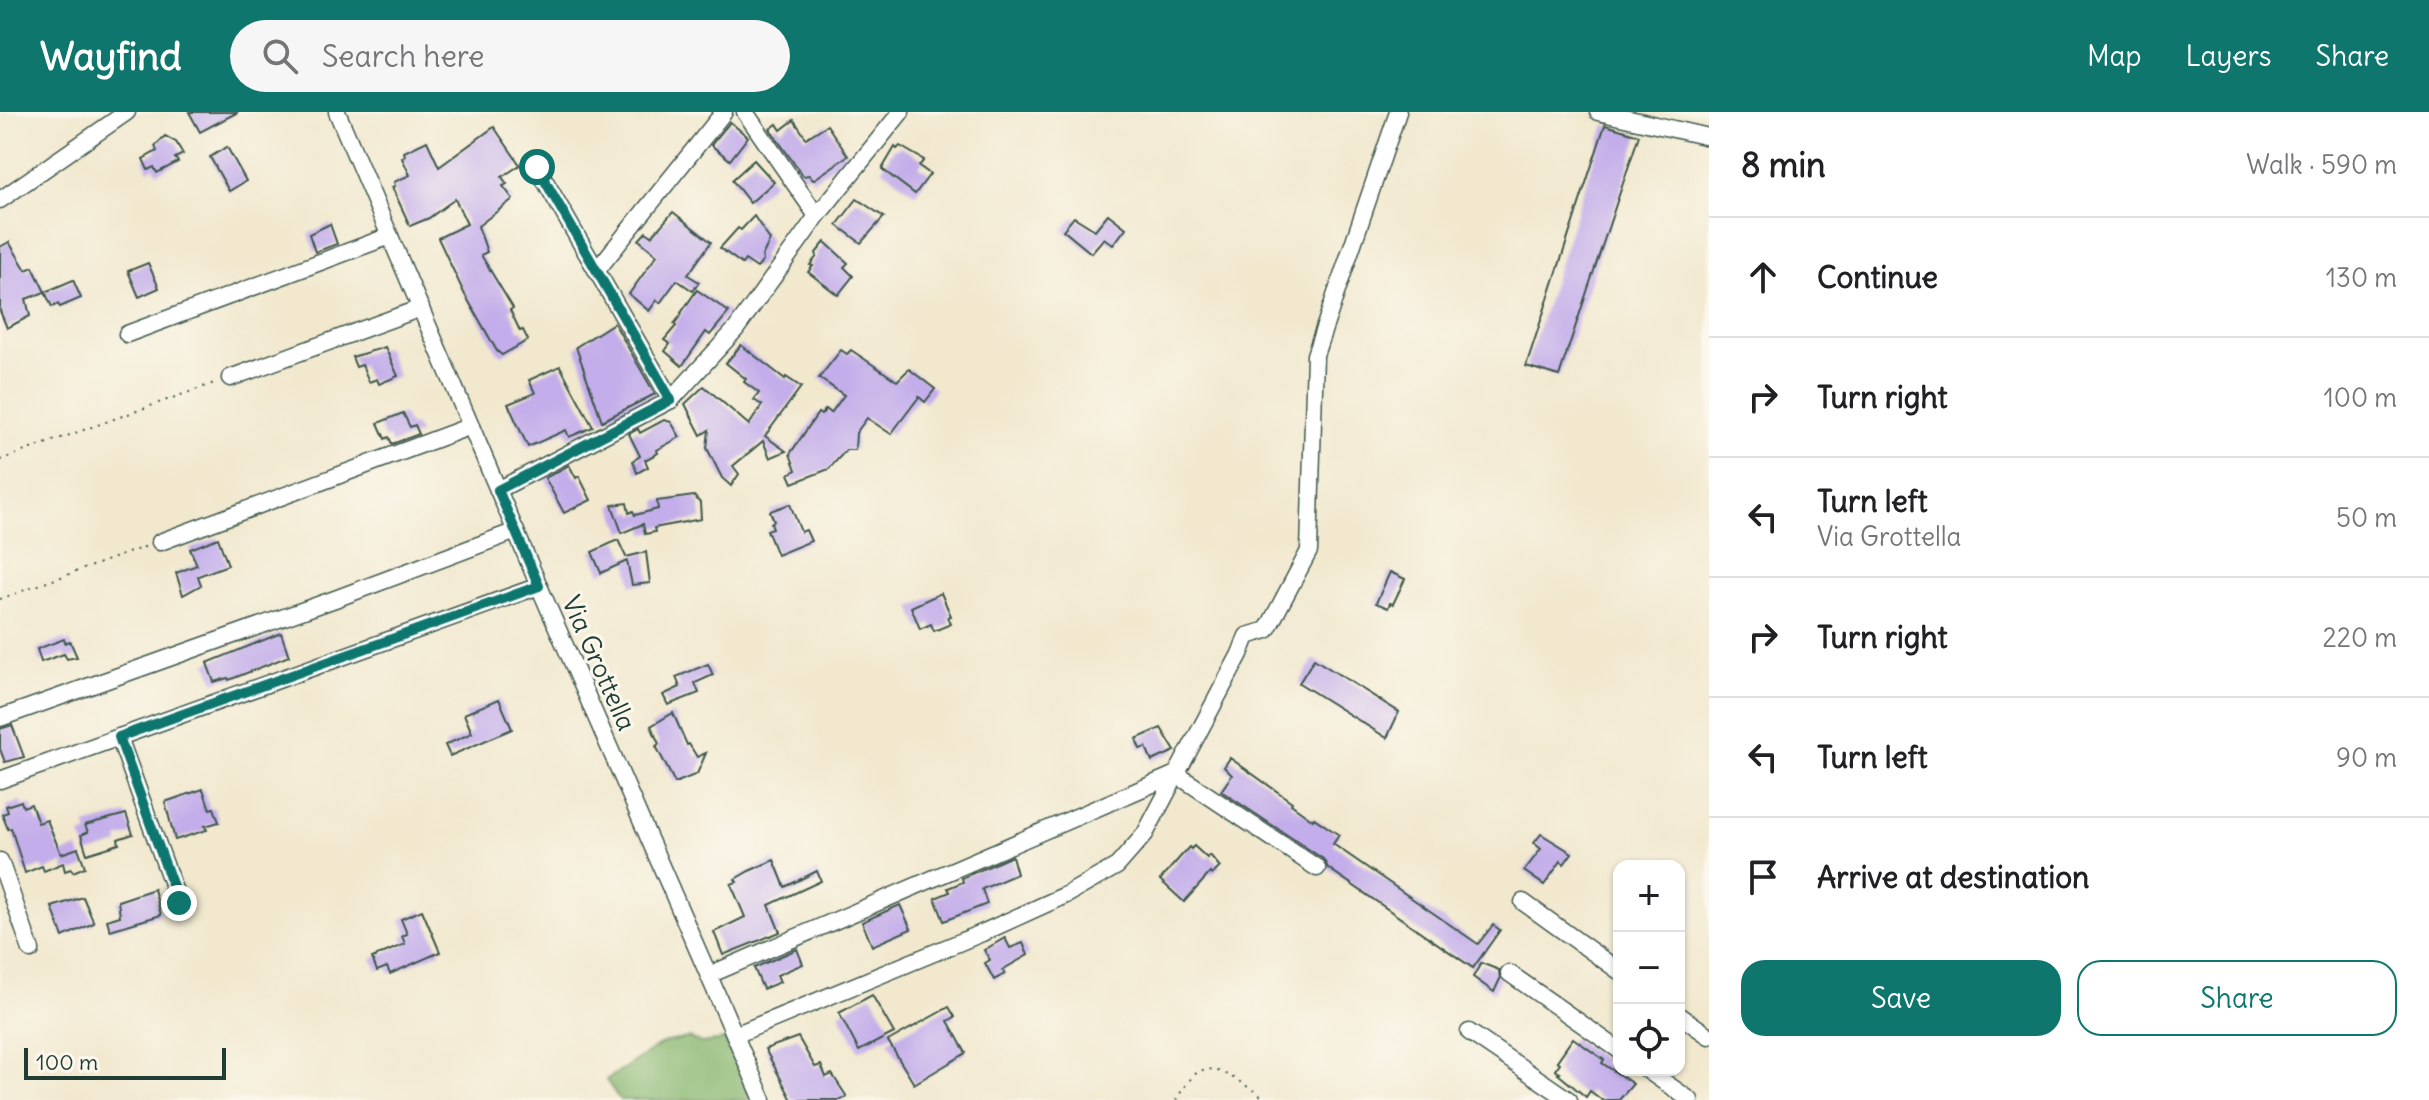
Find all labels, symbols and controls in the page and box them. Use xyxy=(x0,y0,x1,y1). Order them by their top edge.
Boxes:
search box xyxy=(230,20,790,92)
text: Wayfind xyxy=(40,33,182,80)
icon: search xyxy=(258,34,302,78)
text: Search here xyxy=(322,37,484,75)
text: Map xyxy=(2087,38,2142,74)
text: Layers xyxy=(2186,38,2272,74)
text: Share xyxy=(2316,38,2389,74)
text: 8 min xyxy=(1741,143,1826,186)
text: Walk · 590 m xyxy=(2246,148,2397,181)
route start xyxy=(519,149,555,185)
icon: ahead xyxy=(1741,255,1785,299)
text: Continue xyxy=(1817,258,1938,296)
text: 130 m xyxy=(2326,261,2397,294)
icon: right xyxy=(1741,375,1785,419)
text: Turn right xyxy=(1817,378,1948,416)
text: 100 m xyxy=(2323,381,2397,414)
text: Turn left xyxy=(1817,482,1928,520)
icon: left xyxy=(1741,495,1785,539)
text: 50 m xyxy=(2336,501,2397,534)
text: Via Grottella xyxy=(1817,520,1961,553)
street label: Via Grottella xyxy=(555,590,644,735)
icon: right xyxy=(1741,615,1785,659)
text: Turn right xyxy=(1817,618,1948,656)
text: 220 m xyxy=(2322,621,2397,654)
icon: left xyxy=(1741,735,1785,779)
text: Turn left xyxy=(1817,738,1928,776)
text: 90 m xyxy=(2336,741,2397,774)
icon: arrive xyxy=(1741,855,1785,899)
text: Arrive at destination xyxy=(1817,858,2089,896)
map controls xyxy=(1613,860,1685,1076)
button: + xyxy=(1613,860,1685,932)
route end xyxy=(161,885,197,921)
button: − xyxy=(1613,932,1685,1004)
button: Save xyxy=(1741,960,2061,1036)
button: Share xyxy=(2077,960,2397,1036)
button: locate xyxy=(1613,1004,1685,1076)
scale bar xyxy=(24,1044,226,1080)
text: 100 m xyxy=(36,1048,98,1076)

